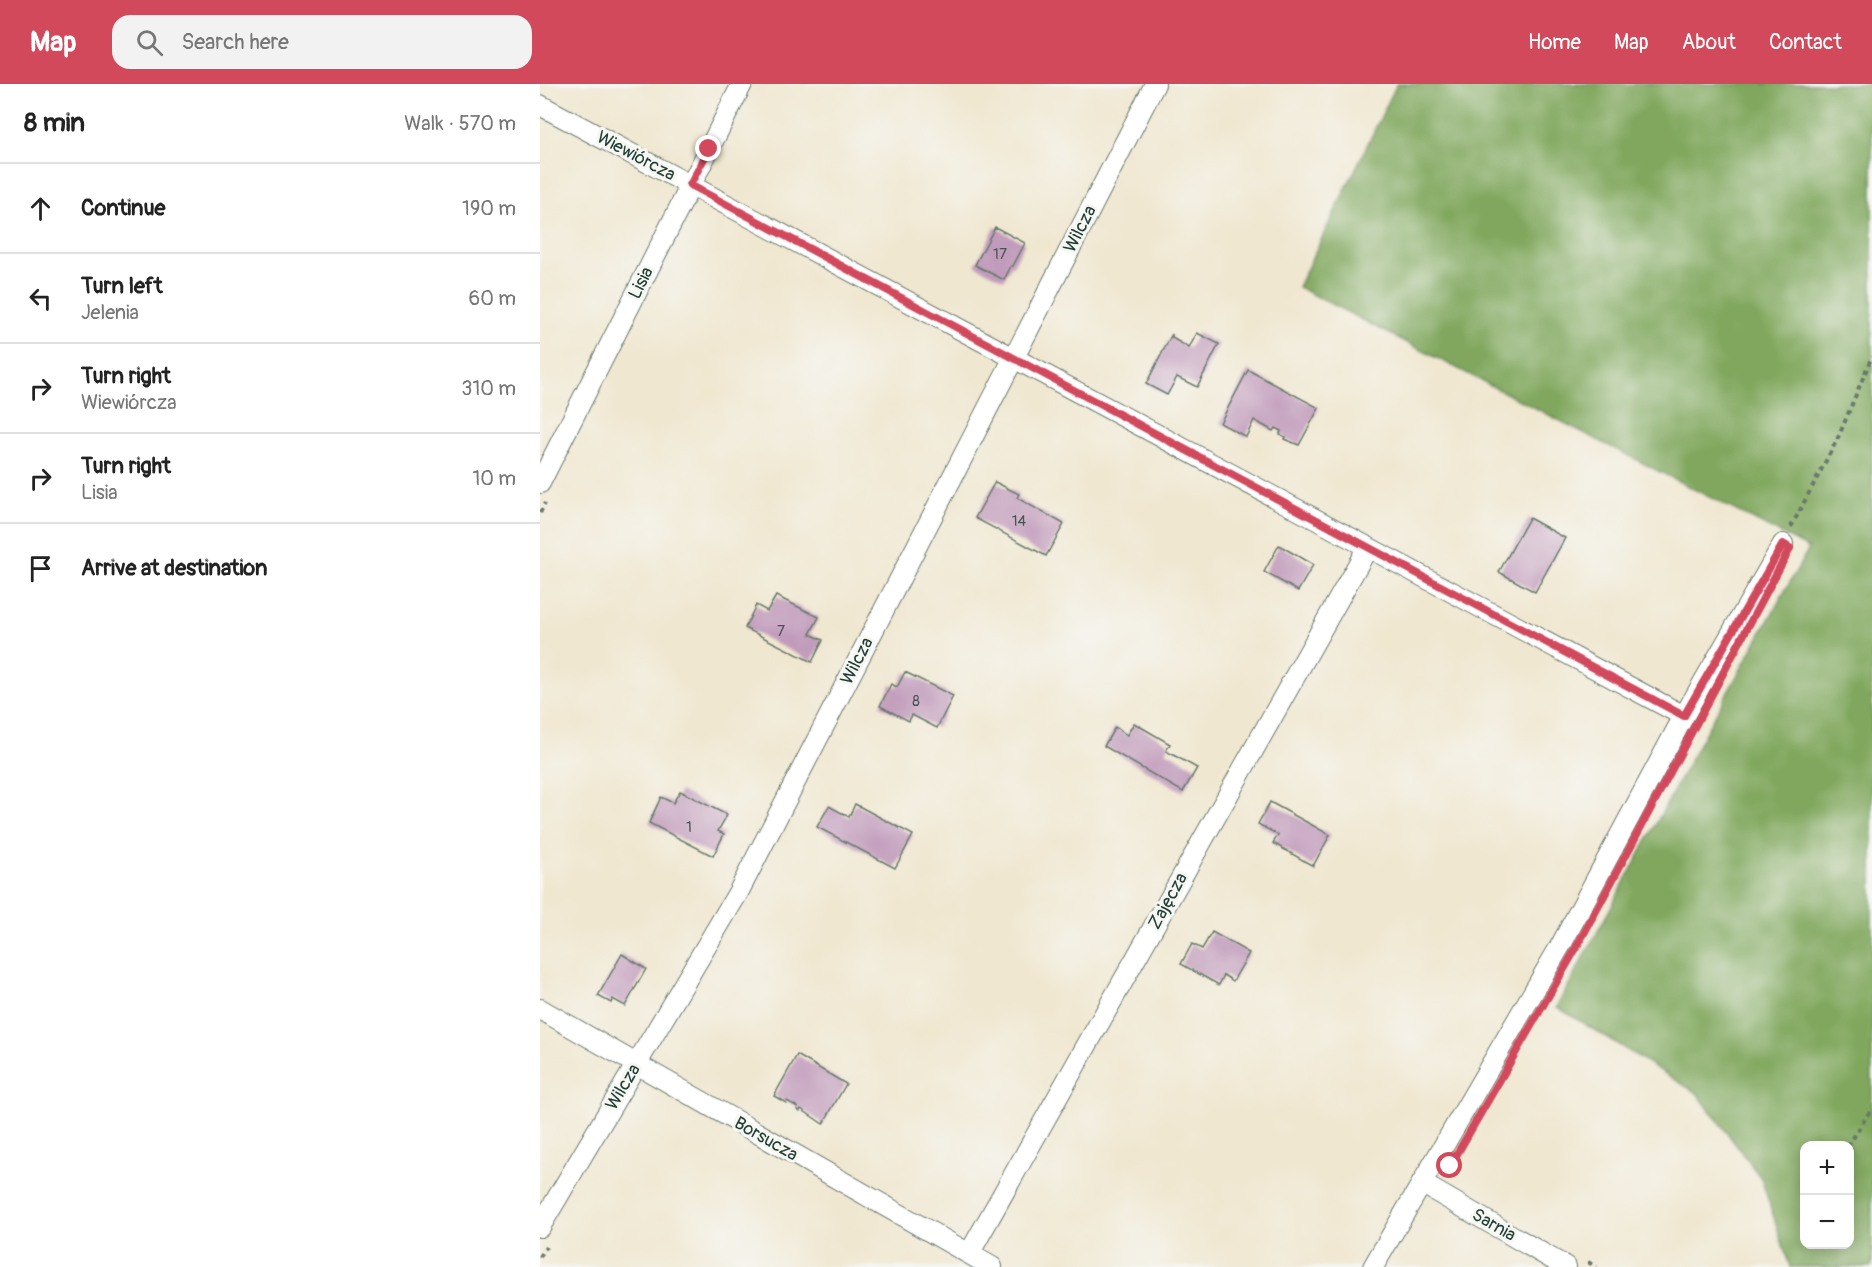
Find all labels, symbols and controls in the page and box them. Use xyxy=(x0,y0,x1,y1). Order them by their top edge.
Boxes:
search box xyxy=(112,15,532,69)
text: Map xyxy=(30,25,76,60)
icon: search xyxy=(133,26,166,59)
text: Search here xyxy=(181,28,289,56)
text: Home xyxy=(1528,29,1581,56)
text: Map xyxy=(1614,29,1649,56)
text: About xyxy=(1682,29,1736,56)
text: Contact xyxy=(1769,29,1842,56)
text: 8 min xyxy=(24,107,85,139)
text: Walk · 570 m xyxy=(404,111,516,136)
street label: Wiewiórcza xyxy=(593,126,679,186)
route end xyxy=(695,135,721,161)
icon: ahead xyxy=(24,192,57,225)
text: Continue xyxy=(81,194,165,222)
text: 190 m xyxy=(462,196,516,221)
street label: Wilcza xyxy=(1058,202,1102,256)
house number: 17 xyxy=(993,245,1007,264)
street label: Lisia xyxy=(623,263,659,303)
text: Turn left xyxy=(81,272,163,300)
icon: left xyxy=(24,282,57,315)
text: 60 m xyxy=(469,286,516,311)
text: Jelenia xyxy=(81,300,139,325)
text: Turn right xyxy=(81,362,171,390)
icon: right xyxy=(24,372,57,405)
text: 310 m xyxy=(461,376,516,401)
text: Wiewiórcza xyxy=(81,390,177,415)
text: Turn right xyxy=(81,452,171,480)
icon: right xyxy=(24,462,57,495)
text: 10 m xyxy=(472,466,516,491)
text: Lisia xyxy=(81,480,118,505)
house number: 14 xyxy=(1012,512,1027,531)
icon: arrive xyxy=(24,552,57,585)
text: Arrive at destination xyxy=(81,554,267,582)
house number: 7 xyxy=(777,622,785,641)
street label: Wilcza xyxy=(835,634,879,688)
house number: 8 xyxy=(912,692,920,711)
house number: 1 xyxy=(686,818,692,837)
street label: Zajęcza xyxy=(1143,869,1193,933)
street label: Wilcza xyxy=(600,1060,646,1114)
street label: Borsucza xyxy=(730,1112,802,1166)
map controls xyxy=(1800,1141,1854,1249)
button: + xyxy=(1800,1141,1854,1195)
route start xyxy=(1436,1152,1462,1178)
button: − xyxy=(1800,1195,1854,1249)
street label: Sarnia xyxy=(1468,1203,1520,1247)

